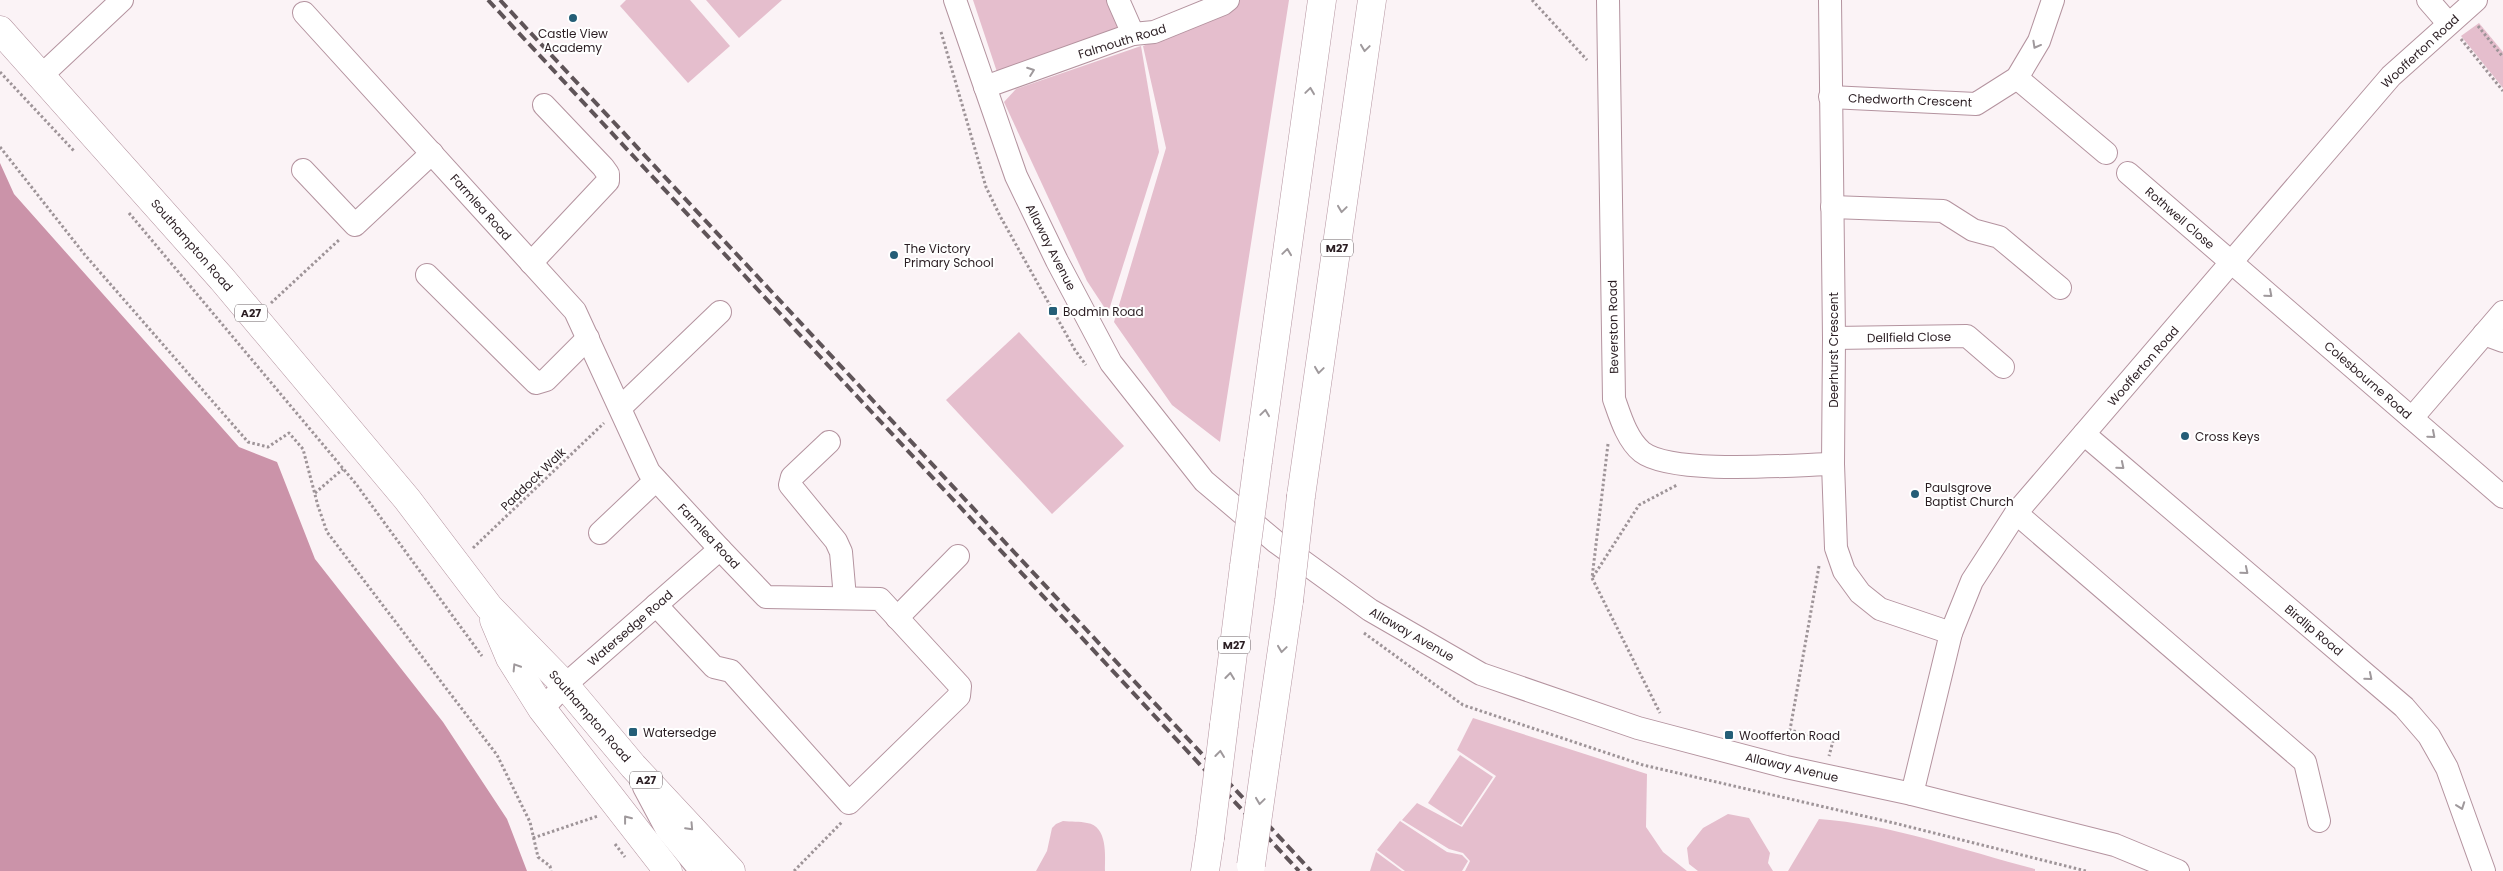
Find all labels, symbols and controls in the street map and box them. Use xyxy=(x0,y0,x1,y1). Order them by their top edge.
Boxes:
street label: Woofferton Road xyxy=(2377,10,2463,92)
marker: Castle View Academy xyxy=(567,12,579,24)
street label: Falmouth Road xyxy=(1076,20,1168,62)
place label: Castle View Academy xyxy=(538,25,608,56)
one-way arrow xyxy=(2032,40,2042,49)
one-way arrow xyxy=(1360,45,1371,53)
one-way arrow xyxy=(1027,67,1035,77)
one-way arrow xyxy=(1304,86,1314,95)
street label: Chedworth Crescent xyxy=(1848,89,1972,111)
street label: Farmlea Road xyxy=(447,170,515,244)
street label: Rothwell Close xyxy=(2142,183,2218,253)
street label: Southampton Road xyxy=(147,195,237,295)
street label: Allaway Avenue xyxy=(1022,201,1080,293)
one-way arrow xyxy=(1338,205,1348,213)
place label: The Victory Primary School xyxy=(904,240,994,271)
road number: M27 xyxy=(1321,240,1353,256)
one-way arrow xyxy=(1282,247,1292,256)
marker: The Victory Primary School xyxy=(888,249,900,261)
street label: Beverston Road xyxy=(1604,280,1622,374)
one-way arrow xyxy=(2263,289,2272,297)
street label: Deerhurst Crescent xyxy=(1825,292,1842,408)
place label: Bodmin Road xyxy=(1063,303,1144,320)
road number: A27 xyxy=(235,304,267,322)
marker: Bodmin Road xyxy=(1047,305,1059,317)
street label: Woofferton Road xyxy=(2103,322,2183,410)
street label: Dellfield Close xyxy=(1867,328,1951,346)
street label: Colesbourne Road xyxy=(2321,337,2415,423)
one-way arrow xyxy=(1315,366,1325,374)
one-way arrow xyxy=(1259,408,1270,416)
place label: Cross Keys xyxy=(2195,428,2260,445)
one-way arrow xyxy=(2426,429,2435,438)
marker: Cross Keys xyxy=(2179,430,2191,442)
street label: Paddock Walk xyxy=(497,443,570,514)
one-way arrow xyxy=(2116,460,2125,469)
place label: Paulsgrove Baptist Church xyxy=(1925,479,2014,510)
marker: Paulsgrove Baptist Church xyxy=(1909,488,1921,500)
street label: Farmlea Road xyxy=(674,500,744,572)
one-way arrow xyxy=(2239,566,2248,574)
street label: Watersedge Road xyxy=(584,586,676,670)
street label: Birdlip Road xyxy=(2281,601,2347,659)
street label: Allaway Avenue xyxy=(1367,603,1457,665)
road number: M27 xyxy=(1218,636,1250,654)
one-way arrow xyxy=(1277,645,1288,653)
one-way arrow xyxy=(513,664,522,673)
street label: Southampton Road xyxy=(545,666,635,766)
one-way arrow xyxy=(2363,671,2372,680)
one-way arrow xyxy=(1224,672,1235,680)
place label: Watersedge xyxy=(643,724,716,741)
marker: Watersedge xyxy=(627,726,639,738)
place label: Woofferton Road xyxy=(1739,727,1840,744)
marker: Woofferton Road xyxy=(1723,729,1735,741)
street label: Allaway Avenue xyxy=(1744,748,1840,786)
one-way arrow xyxy=(1214,750,1225,758)
road number: A27 xyxy=(630,772,662,788)
one-way arrow xyxy=(1255,797,1266,805)
one-way arrow xyxy=(2455,802,2465,810)
one-way arrow xyxy=(625,816,633,825)
one-way arrow xyxy=(684,821,693,830)

